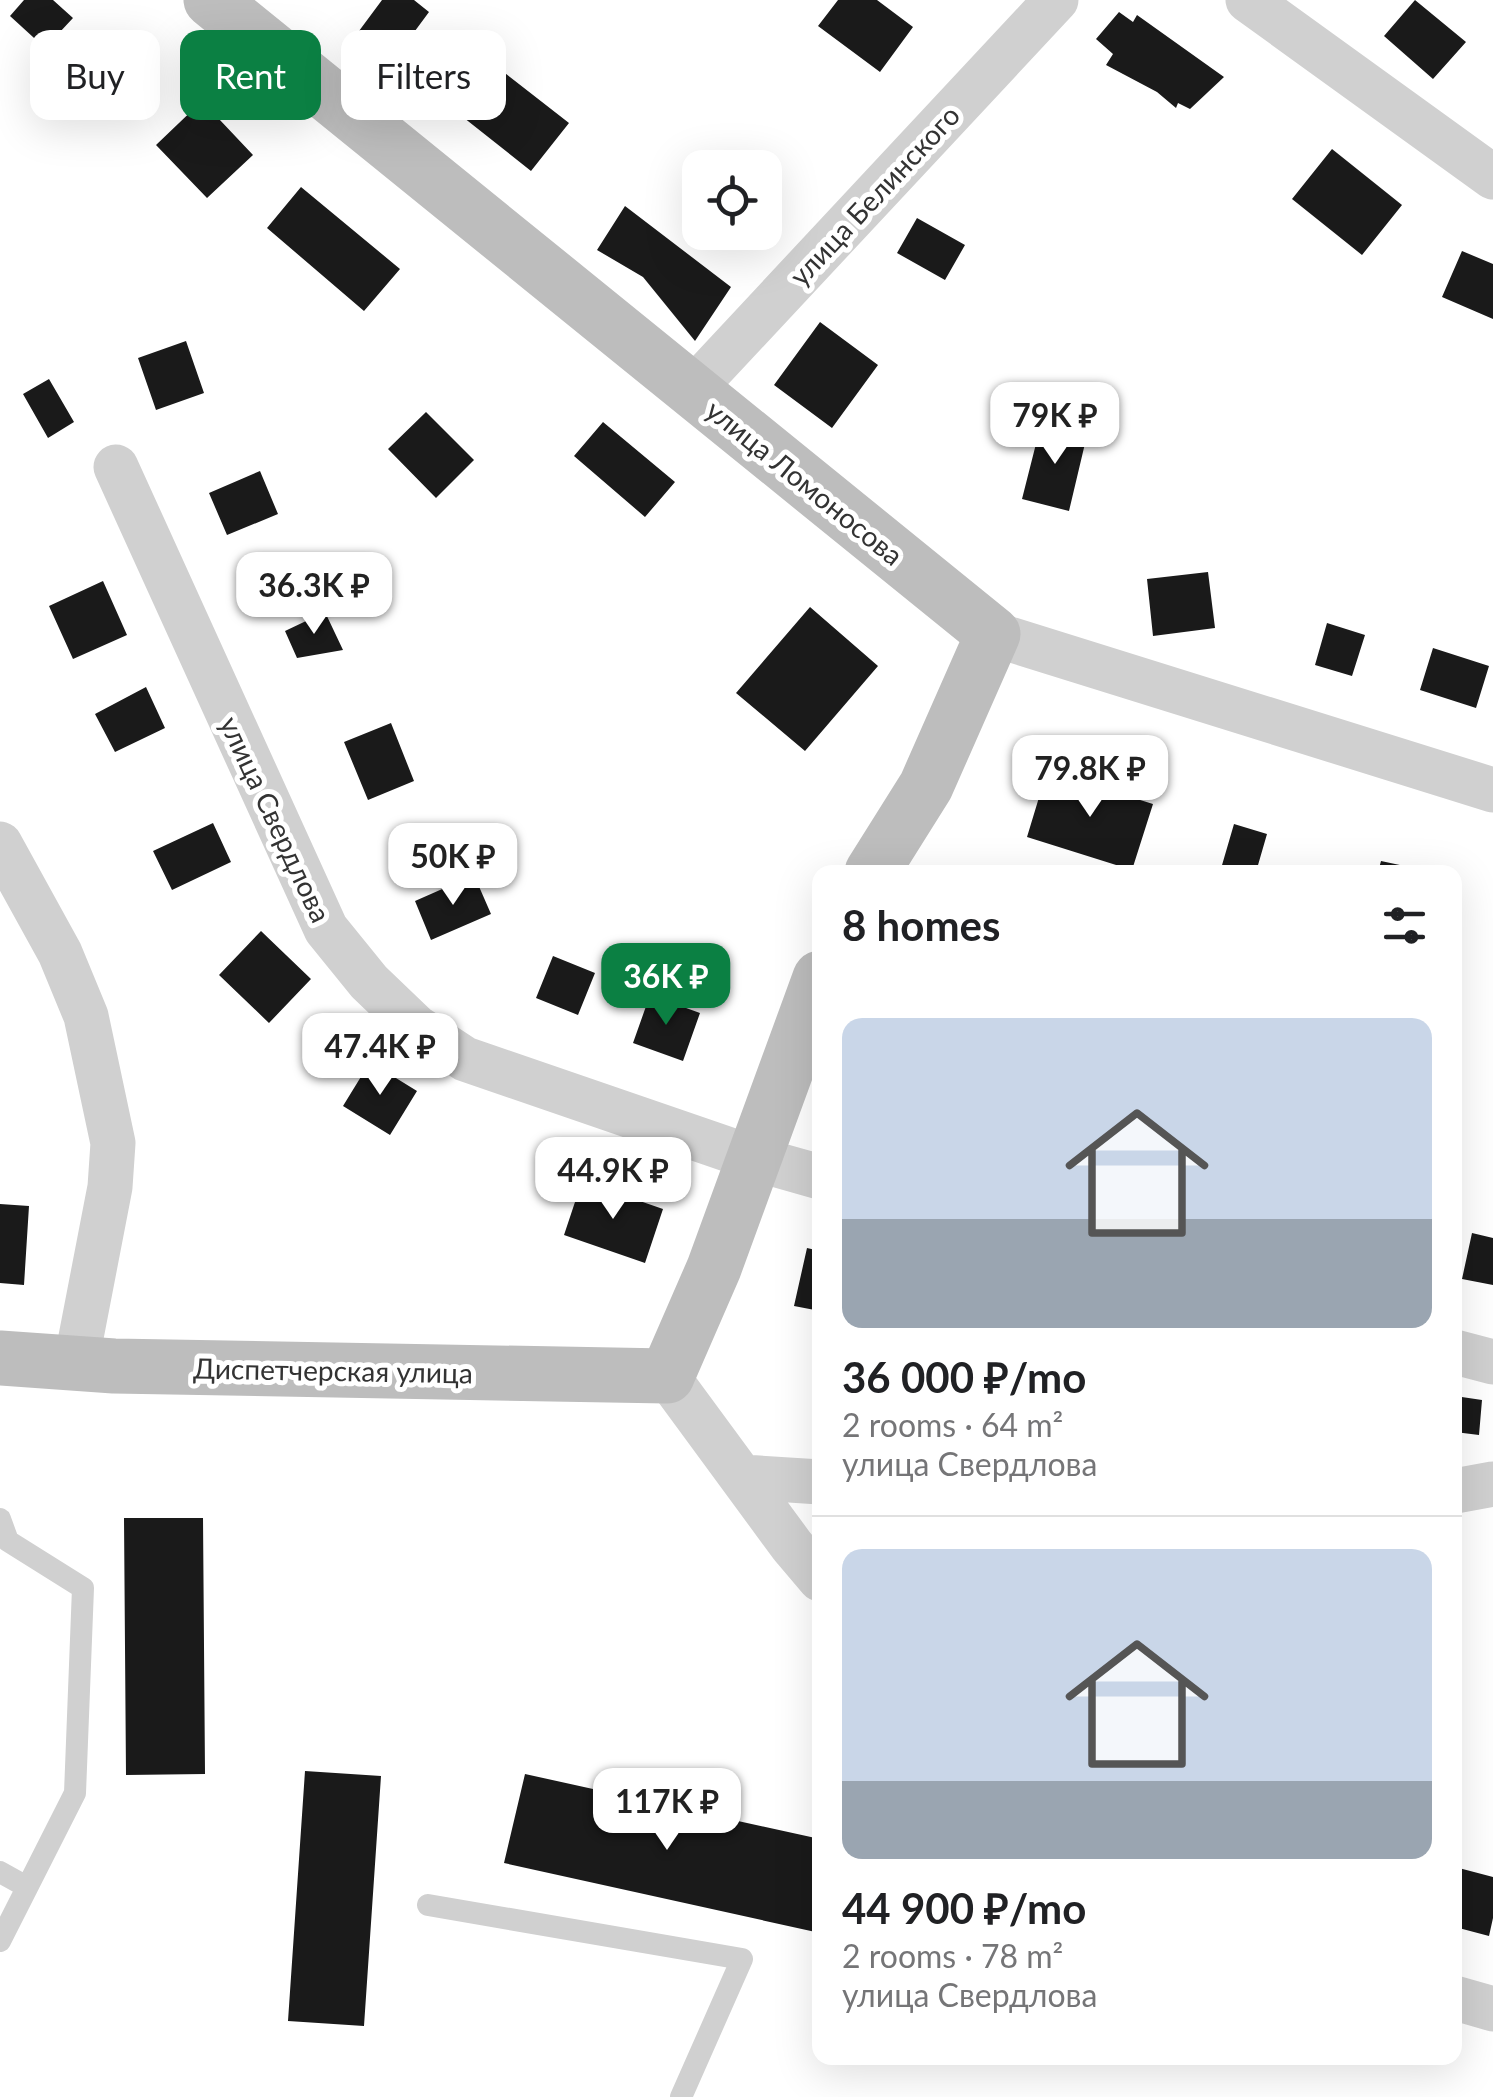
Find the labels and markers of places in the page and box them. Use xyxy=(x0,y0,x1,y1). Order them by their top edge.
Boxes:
pin: 79K ₽ xyxy=(985,382,1125,467)
pin: 36.3K ₽ xyxy=(222,552,406,637)
pin: 79.8K ₽ xyxy=(998,735,1182,820)
pin: 50K ₽ xyxy=(383,823,523,908)
pin: 36K ₽ xyxy=(596,943,736,1028)
pin: 47.4K ₽ xyxy=(288,1013,472,1098)
pin: 44.9K ₽ xyxy=(521,1137,705,1222)
pin: 117K ₽ xyxy=(586,1768,748,1853)

